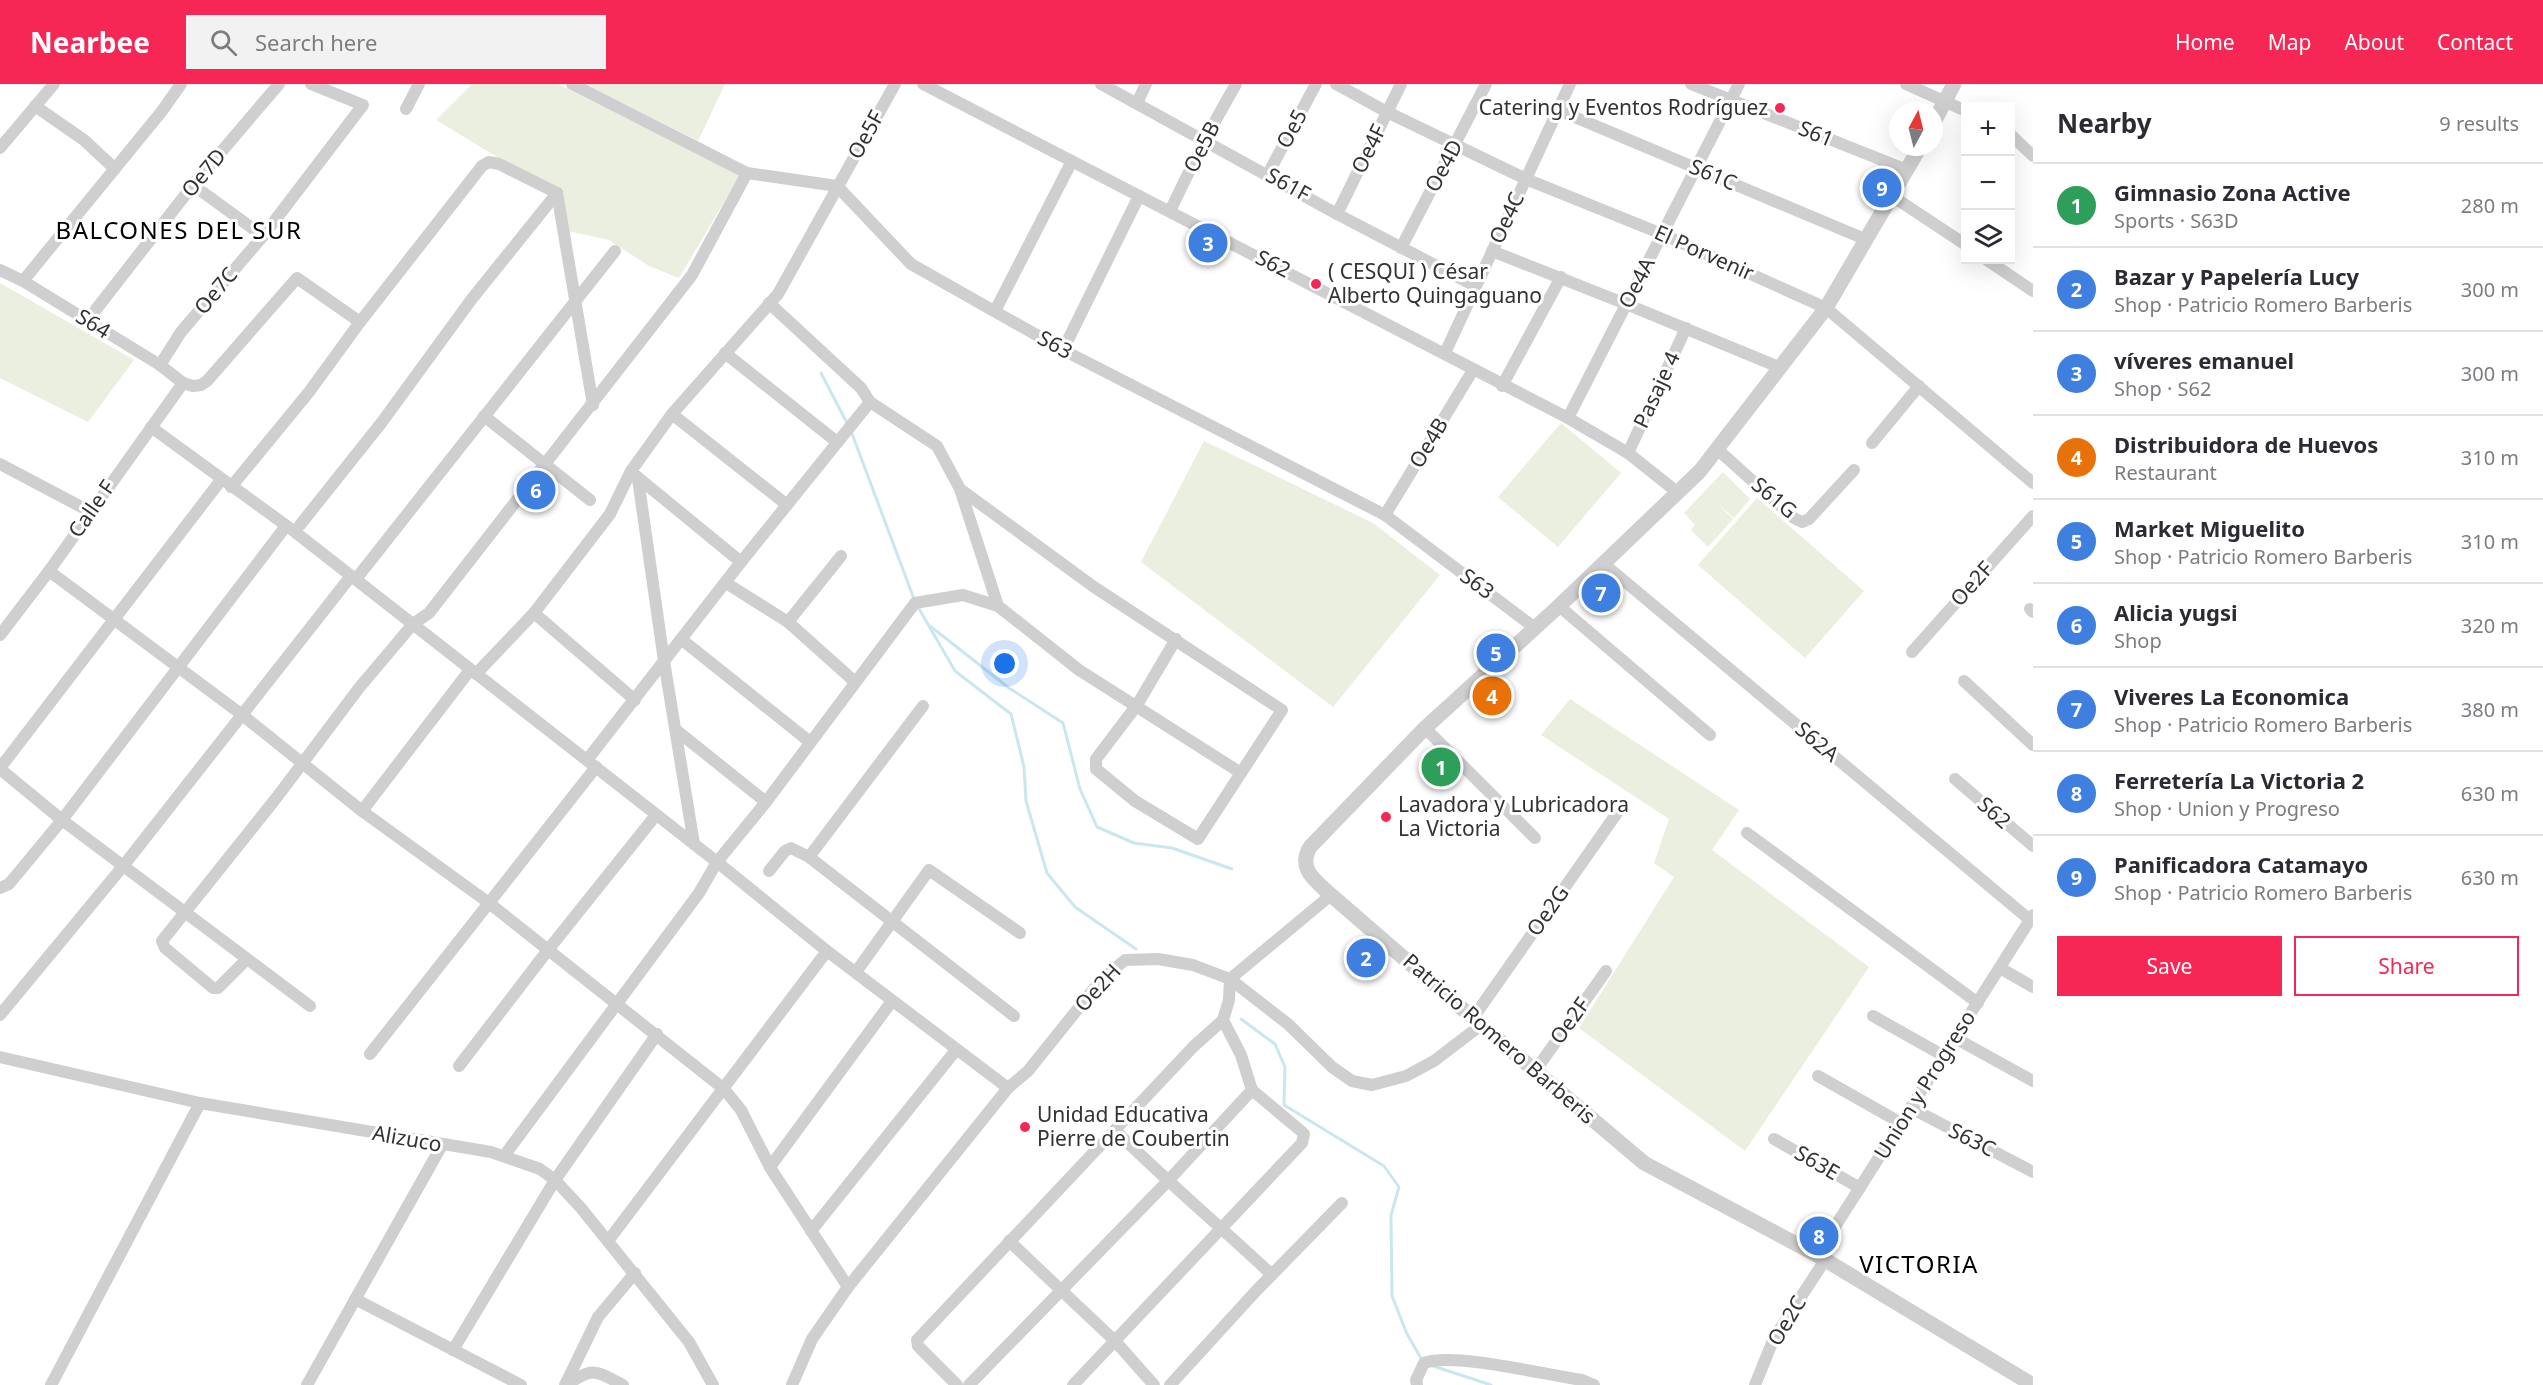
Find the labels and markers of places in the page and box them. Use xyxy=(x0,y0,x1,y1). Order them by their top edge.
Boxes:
place label: Catering y Eventos Rodríguez xyxy=(1479,93,1768,121)
marker: Catering y Eventos Rodríguez xyxy=(1773,101,1787,115)
pin: 9 xyxy=(1862,166,1902,210)
pin: 3 xyxy=(1188,220,1228,266)
place label: ( CESQUI ) César Alberto Quingaguano xyxy=(1328,257,1542,309)
marker: ( CESQUI ) César Alberto Quingaguano xyxy=(1309,277,1323,291)
pin: 6 xyxy=(516,468,556,512)
pin: 7 xyxy=(1582,570,1620,616)
pin: 5 xyxy=(1476,630,1516,676)
pin: 4 xyxy=(1472,674,1512,718)
pin: 1 xyxy=(1422,744,1460,790)
place label: Lavadora y Lubricadora La Victoria xyxy=(1398,790,1629,842)
marker: Lavadora y Lubricadora La Victoria xyxy=(1379,810,1393,824)
pin: 2 xyxy=(1346,936,1386,980)
place label: Unidad Educativa Pierre de Coubertin xyxy=(1037,1100,1230,1152)
marker: Unidad Educativa Pierre de Coubertin xyxy=(1018,1120,1032,1134)
pin: 8 xyxy=(1800,1214,1838,1258)

